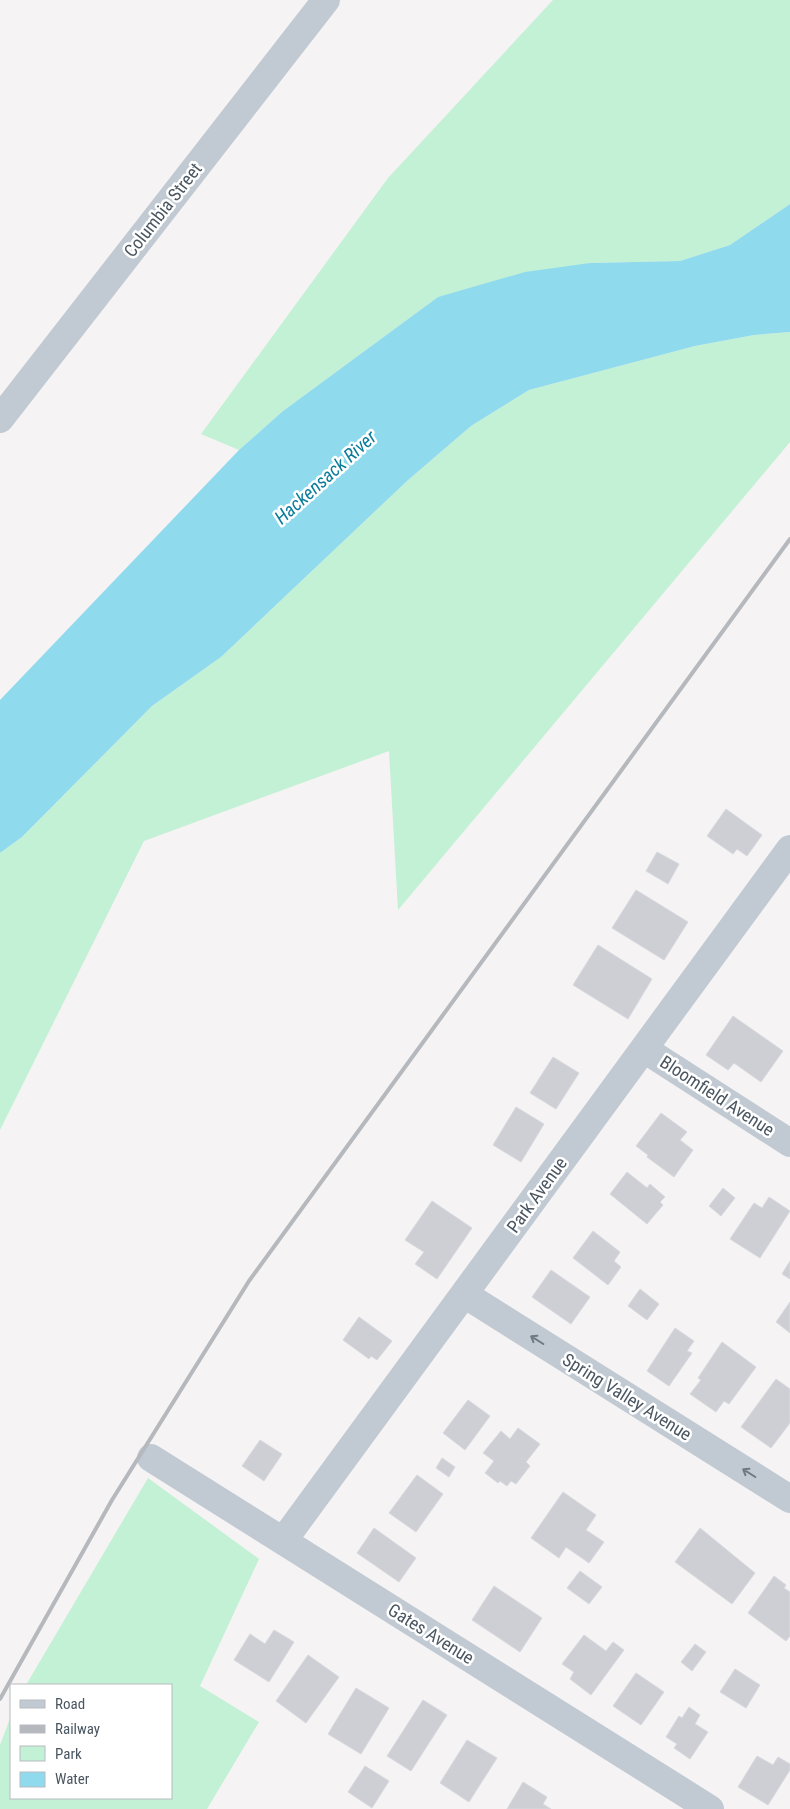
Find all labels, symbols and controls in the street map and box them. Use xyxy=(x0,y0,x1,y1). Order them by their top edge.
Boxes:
street label: Columbia Street xyxy=(119,158,206,261)
water label: Hackensack River xyxy=(270,425,381,529)
street label: Bloomfield Avenue xyxy=(656,1051,778,1140)
street label: Park Avenue xyxy=(502,1153,571,1236)
one-way arrow xyxy=(530,1335,544,1345)
street label: Spring Valley Avenue xyxy=(559,1348,696,1445)
one-way arrow xyxy=(742,1468,756,1478)
street label: Gates Avenue xyxy=(384,1599,478,1668)
legend xyxy=(10,1684,172,1799)
text: Road xyxy=(55,1695,85,1713)
text: Railway xyxy=(55,1720,100,1738)
text: Park xyxy=(55,1745,82,1763)
text: Water xyxy=(55,1770,90,1788)

